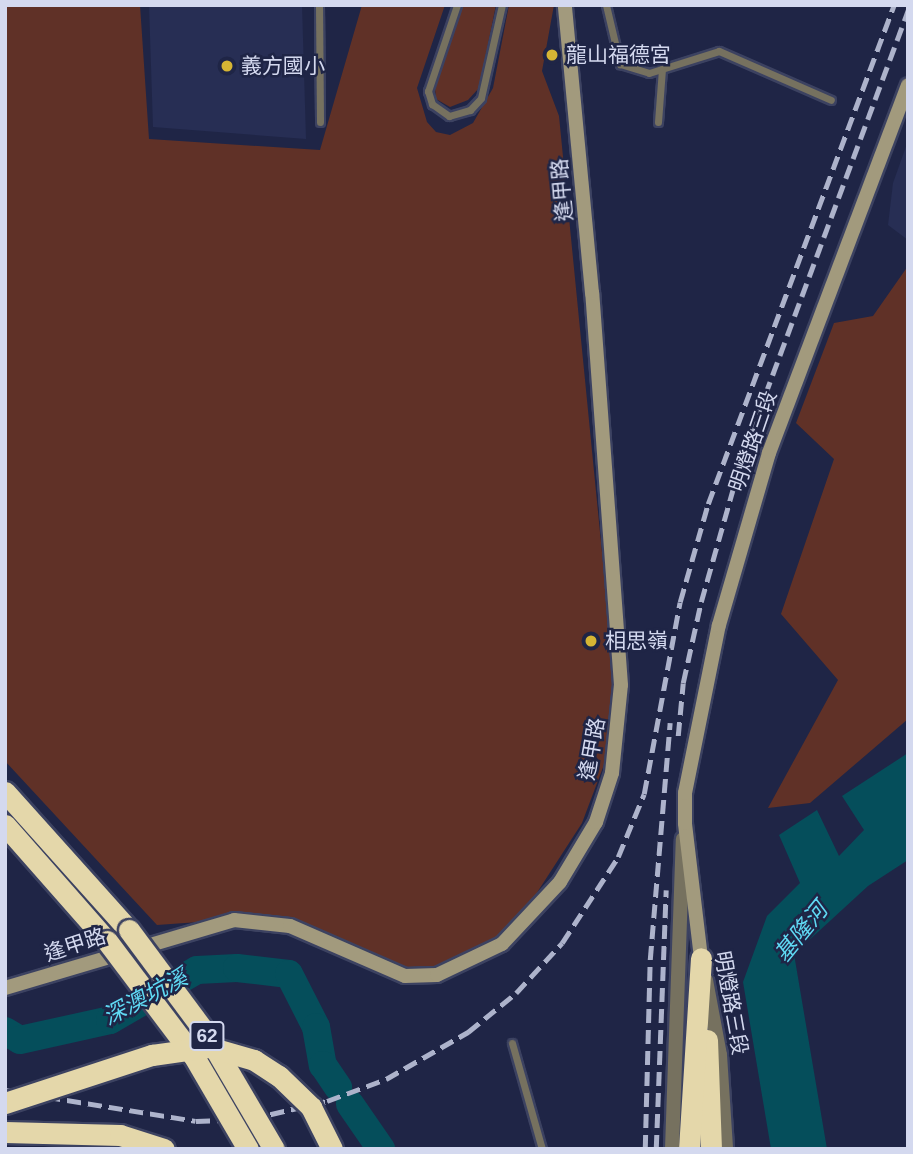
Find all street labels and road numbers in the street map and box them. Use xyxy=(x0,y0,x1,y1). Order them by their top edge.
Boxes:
street label: 逢甲路 xyxy=(547,158,577,222)
street label: 明燈路三段 xyxy=(724,387,782,495)
street label: 逢甲路 xyxy=(574,716,610,782)
street label: 逢甲路 xyxy=(41,923,109,967)
street label: 明燈路三段 xyxy=(709,949,753,1057)
road number: 62 xyxy=(188,1020,226,1052)

